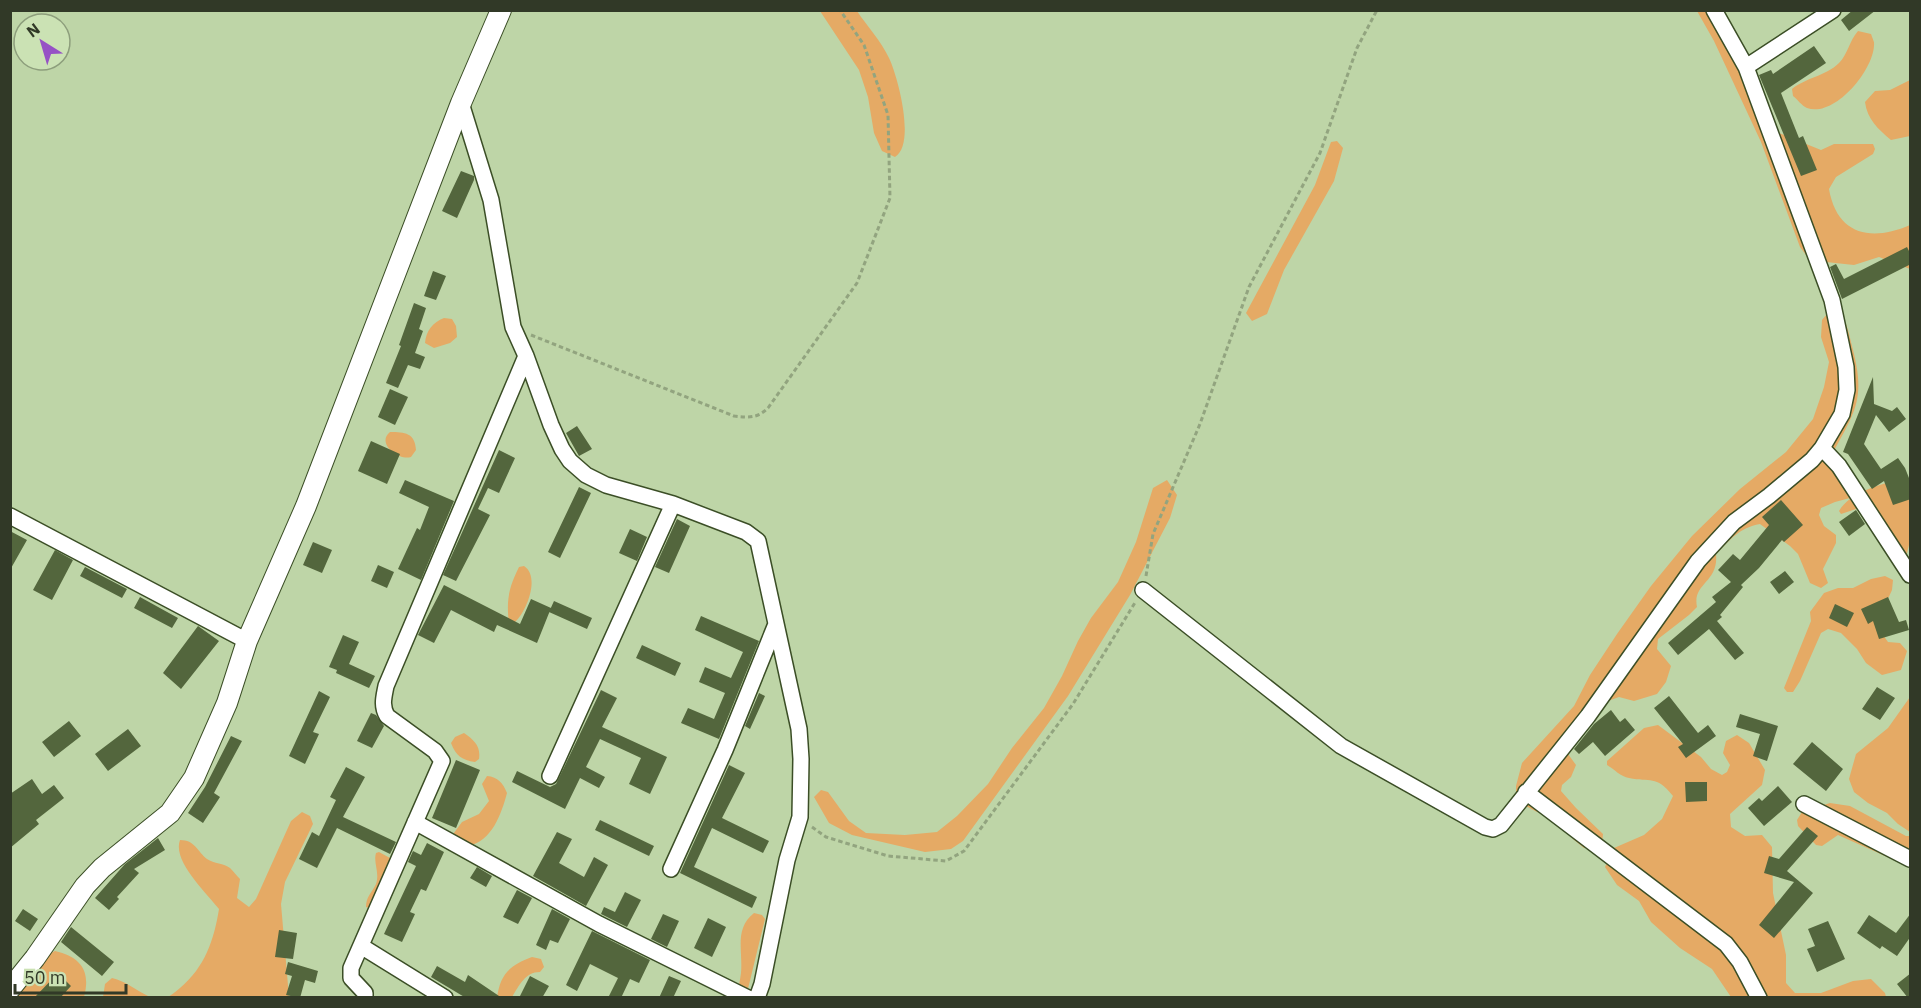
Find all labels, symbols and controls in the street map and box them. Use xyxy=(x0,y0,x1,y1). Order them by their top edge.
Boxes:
north arrow xyxy=(12,12,72,72)
text: N xyxy=(22,19,44,41)
scale bar xyxy=(15,957,126,995)
text: 50 m xyxy=(24,966,66,989)

